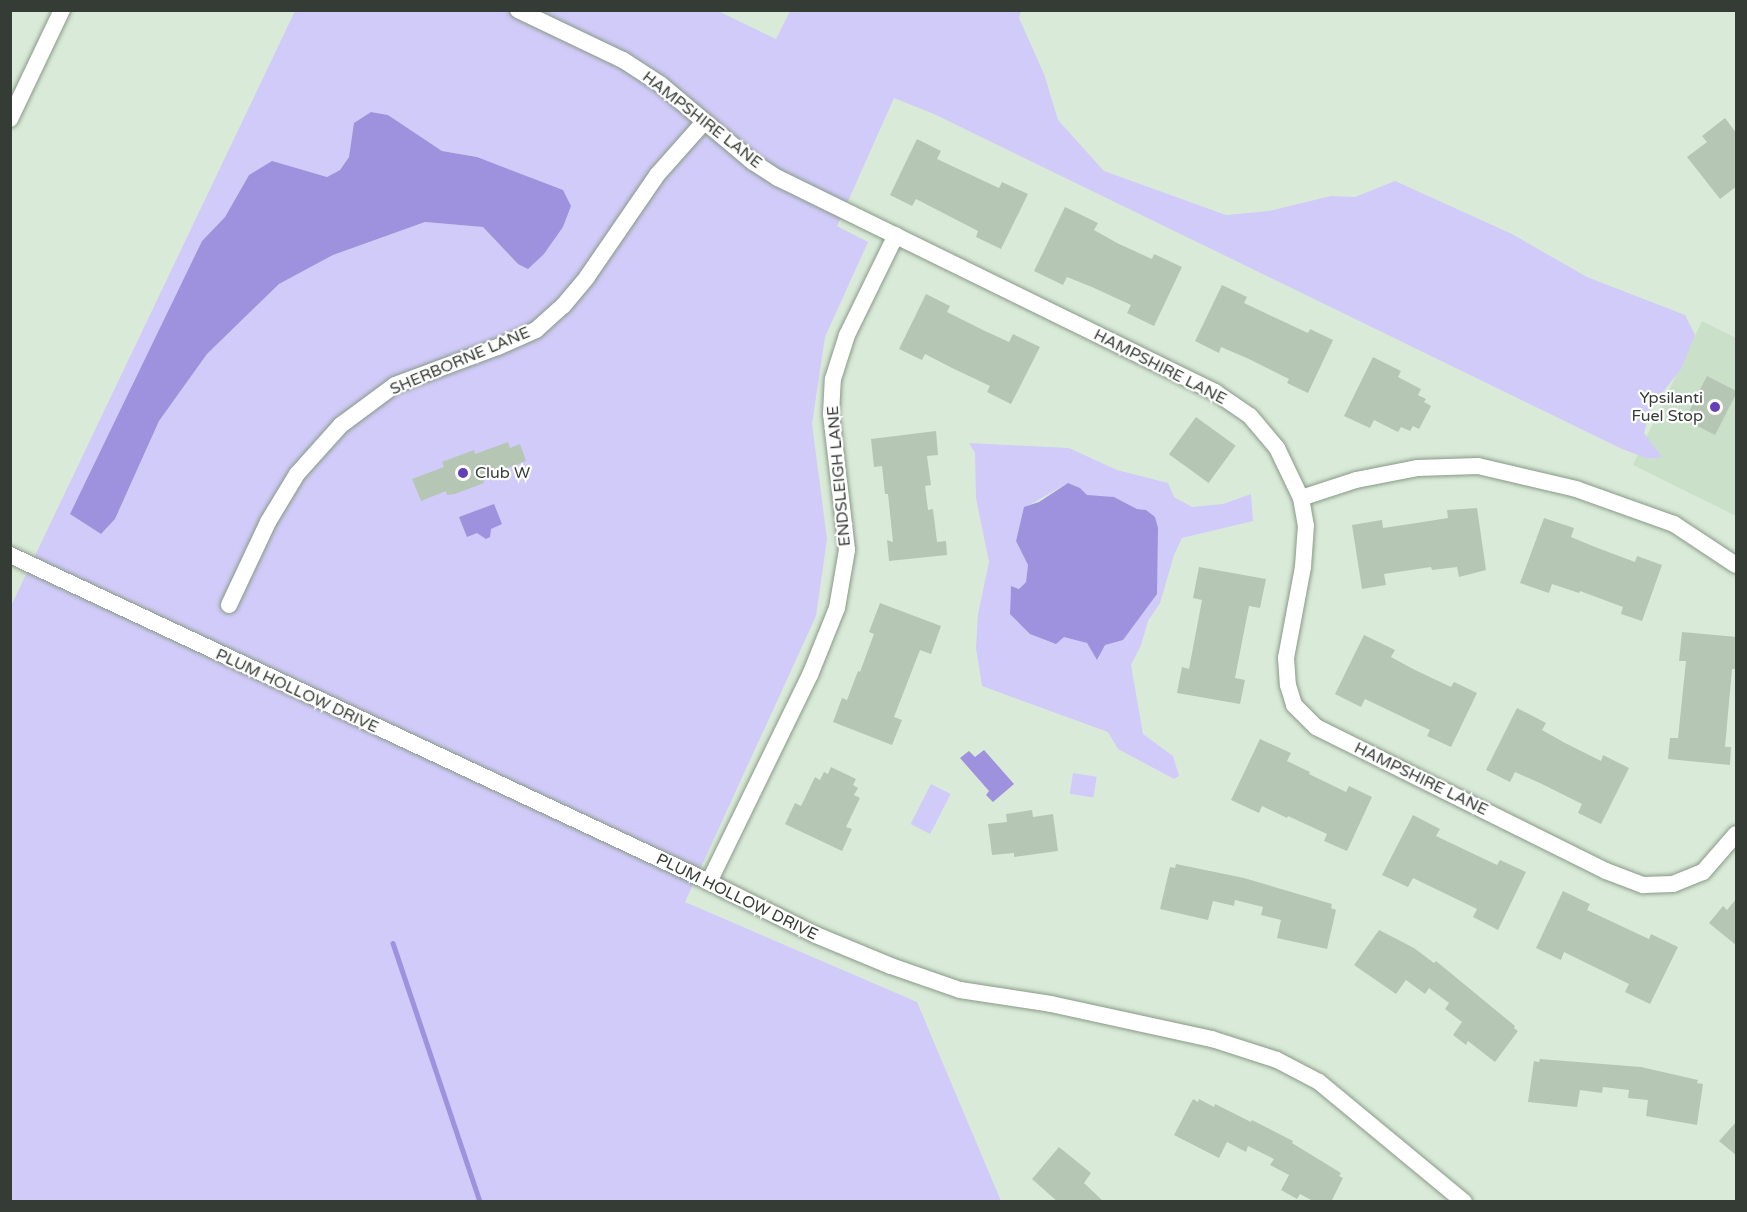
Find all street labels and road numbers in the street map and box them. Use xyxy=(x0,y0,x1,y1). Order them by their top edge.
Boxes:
street label: HAMPSHIRE LANE xyxy=(638,67,766,173)
street label: SHERBORNE LANE xyxy=(387,323,533,399)
street label: HAMPSHIRE LANE xyxy=(1090,325,1230,409)
street label: ENDSLEIGH LANE xyxy=(823,405,855,547)
street label: PLUM HOLLOW DRIVE xyxy=(213,645,381,737)
street label: HAMPSHIRE LANE xyxy=(1351,738,1491,820)
street label: PLUM HOLLOW DRIVE xyxy=(653,849,821,945)

